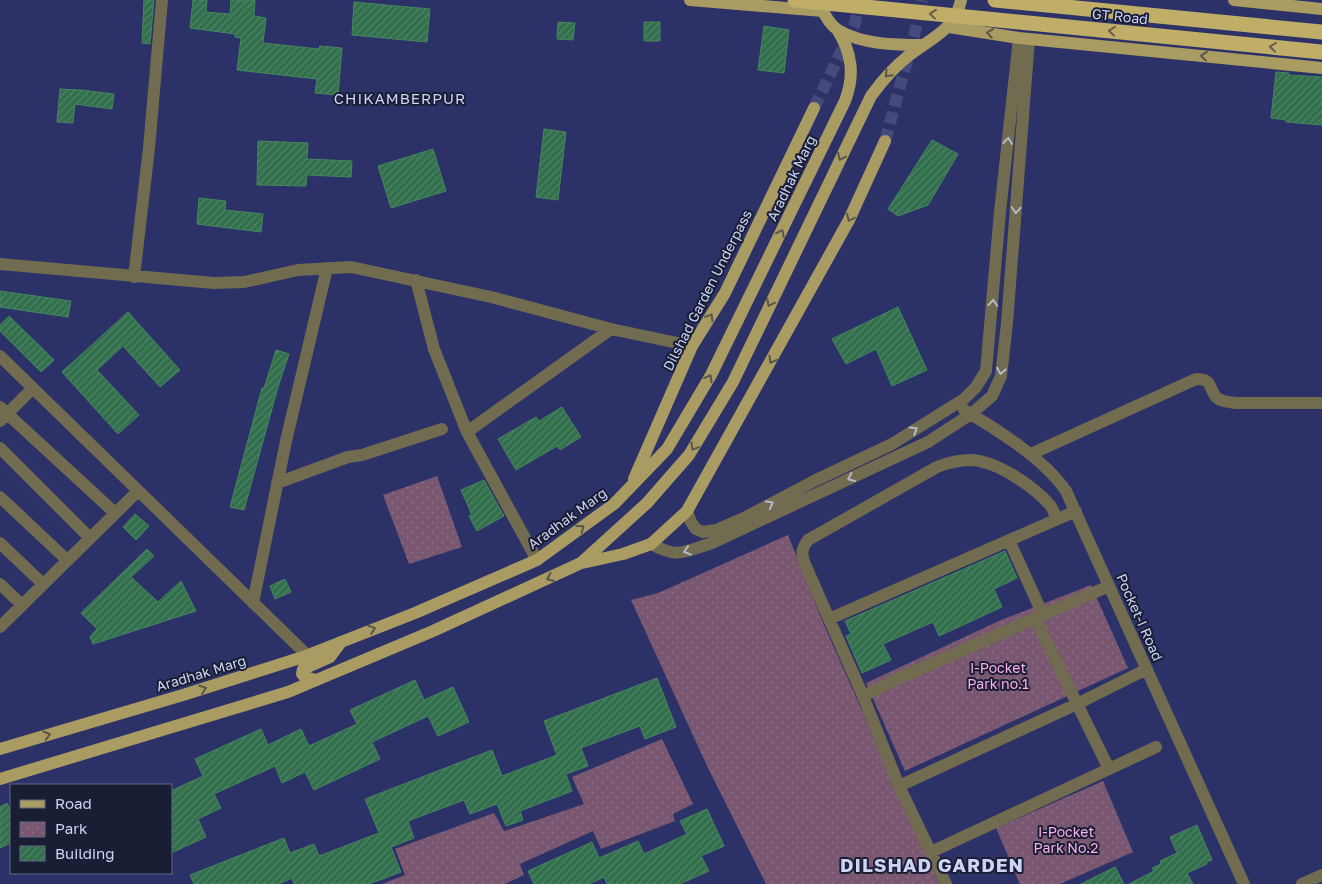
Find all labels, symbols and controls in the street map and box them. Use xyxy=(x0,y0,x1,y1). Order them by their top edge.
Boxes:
street label: GT Road xyxy=(1091,5,1149,27)
one-way arrow xyxy=(928,8,936,19)
one-way arrow xyxy=(1107,26,1115,37)
one-way arrow xyxy=(986,29,994,39)
one-way arrow xyxy=(1269,42,1277,53)
one-way arrow xyxy=(1200,51,1208,62)
one-way arrow xyxy=(885,69,894,78)
district label: CHIKAMBERPUR xyxy=(334,89,466,107)
street label: Aradhak Marg xyxy=(763,132,819,224)
one-way arrow xyxy=(1003,137,1013,146)
one-way arrow xyxy=(836,152,847,161)
one-way arrow xyxy=(1010,206,1021,214)
street label: Dilshad Garden Underpass xyxy=(659,207,755,373)
one-way arrow xyxy=(847,212,857,221)
one-way arrow xyxy=(775,229,785,238)
one-way arrow xyxy=(767,298,777,307)
one-way arrow xyxy=(987,299,998,307)
one-way arrow xyxy=(703,314,713,323)
one-way arrow xyxy=(768,354,778,363)
one-way arrow xyxy=(996,367,1006,376)
one-way arrow xyxy=(703,375,713,384)
one-way arrow xyxy=(909,427,918,437)
one-way arrow xyxy=(690,441,700,450)
one-way arrow xyxy=(847,472,856,482)
street label: Aradhak Marg xyxy=(524,484,610,552)
one-way arrow xyxy=(764,500,773,510)
one-way arrow xyxy=(575,525,584,534)
one-way arrow xyxy=(683,546,691,556)
one-way arrow xyxy=(546,571,555,582)
street label: Pocket-I Road xyxy=(1113,571,1167,663)
one-way arrow xyxy=(368,625,376,635)
street label: Aradhak Marg xyxy=(154,651,248,695)
park label: I-Pocket Park no.1 xyxy=(967,659,1029,692)
one-way arrow xyxy=(198,685,206,695)
one-way arrow xyxy=(42,730,51,741)
legend xyxy=(10,784,172,874)
text: Road xyxy=(55,794,92,812)
text: Park xyxy=(55,819,88,837)
park label: I-Pocket Park No.2 xyxy=(1034,823,1098,856)
text: Building xyxy=(55,844,115,862)
district label: DILSHAD GARDEN xyxy=(840,853,1024,876)

